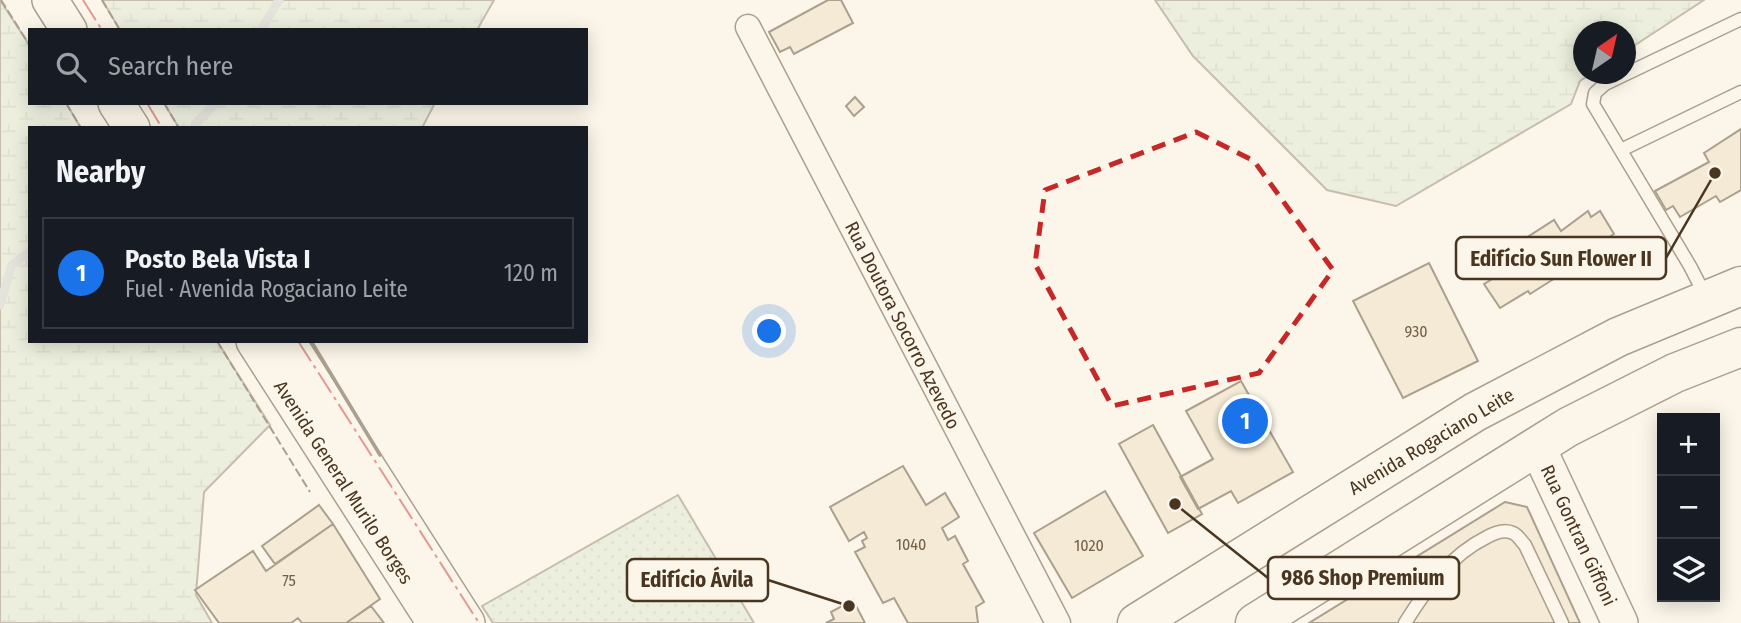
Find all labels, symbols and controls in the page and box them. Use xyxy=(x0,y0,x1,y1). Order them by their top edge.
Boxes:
north arrow xyxy=(1573,21,1636,84)
search box xyxy=(28,28,588,105)
icon: search xyxy=(52,48,90,86)
text: Search here xyxy=(108,51,233,82)
text: Nearby xyxy=(56,154,145,190)
street label: Rua Doutora Socorro Azevedo xyxy=(840,218,965,433)
callout: Edifício Sun Flower II xyxy=(1456,237,1666,279)
text: Posto Bela Vista I xyxy=(125,244,311,275)
text: Edifício Sun Flower II xyxy=(1470,246,1652,272)
text: 1 xyxy=(76,259,86,287)
text: 120 m xyxy=(504,259,558,287)
text: Fuel · Avenida Rogaciano Leite xyxy=(125,275,408,303)
your location xyxy=(752,314,786,348)
house number: 930 xyxy=(1404,322,1428,341)
street label: Avenida General Murilo Borges xyxy=(269,376,418,588)
street label: Avenida Rogaciano Leite xyxy=(1344,383,1518,500)
pin: 1 xyxy=(1222,395,1268,447)
map controls xyxy=(1657,413,1720,602)
button: + xyxy=(1657,413,1720,476)
street label: Rua Gontran Giffoni xyxy=(1536,461,1621,609)
button: − xyxy=(1657,476,1720,539)
house number: 1040 xyxy=(896,535,926,554)
house number: 1020 xyxy=(1074,536,1104,555)
button: layers xyxy=(1657,539,1720,602)
callout: 986 Shop Premium xyxy=(1268,557,1459,599)
callout: Edifício Ávila xyxy=(627,559,768,601)
text: 986 Shop Premium xyxy=(1281,565,1445,591)
text: Edifício Ávila xyxy=(641,566,753,593)
house number: 75 xyxy=(282,571,296,590)

